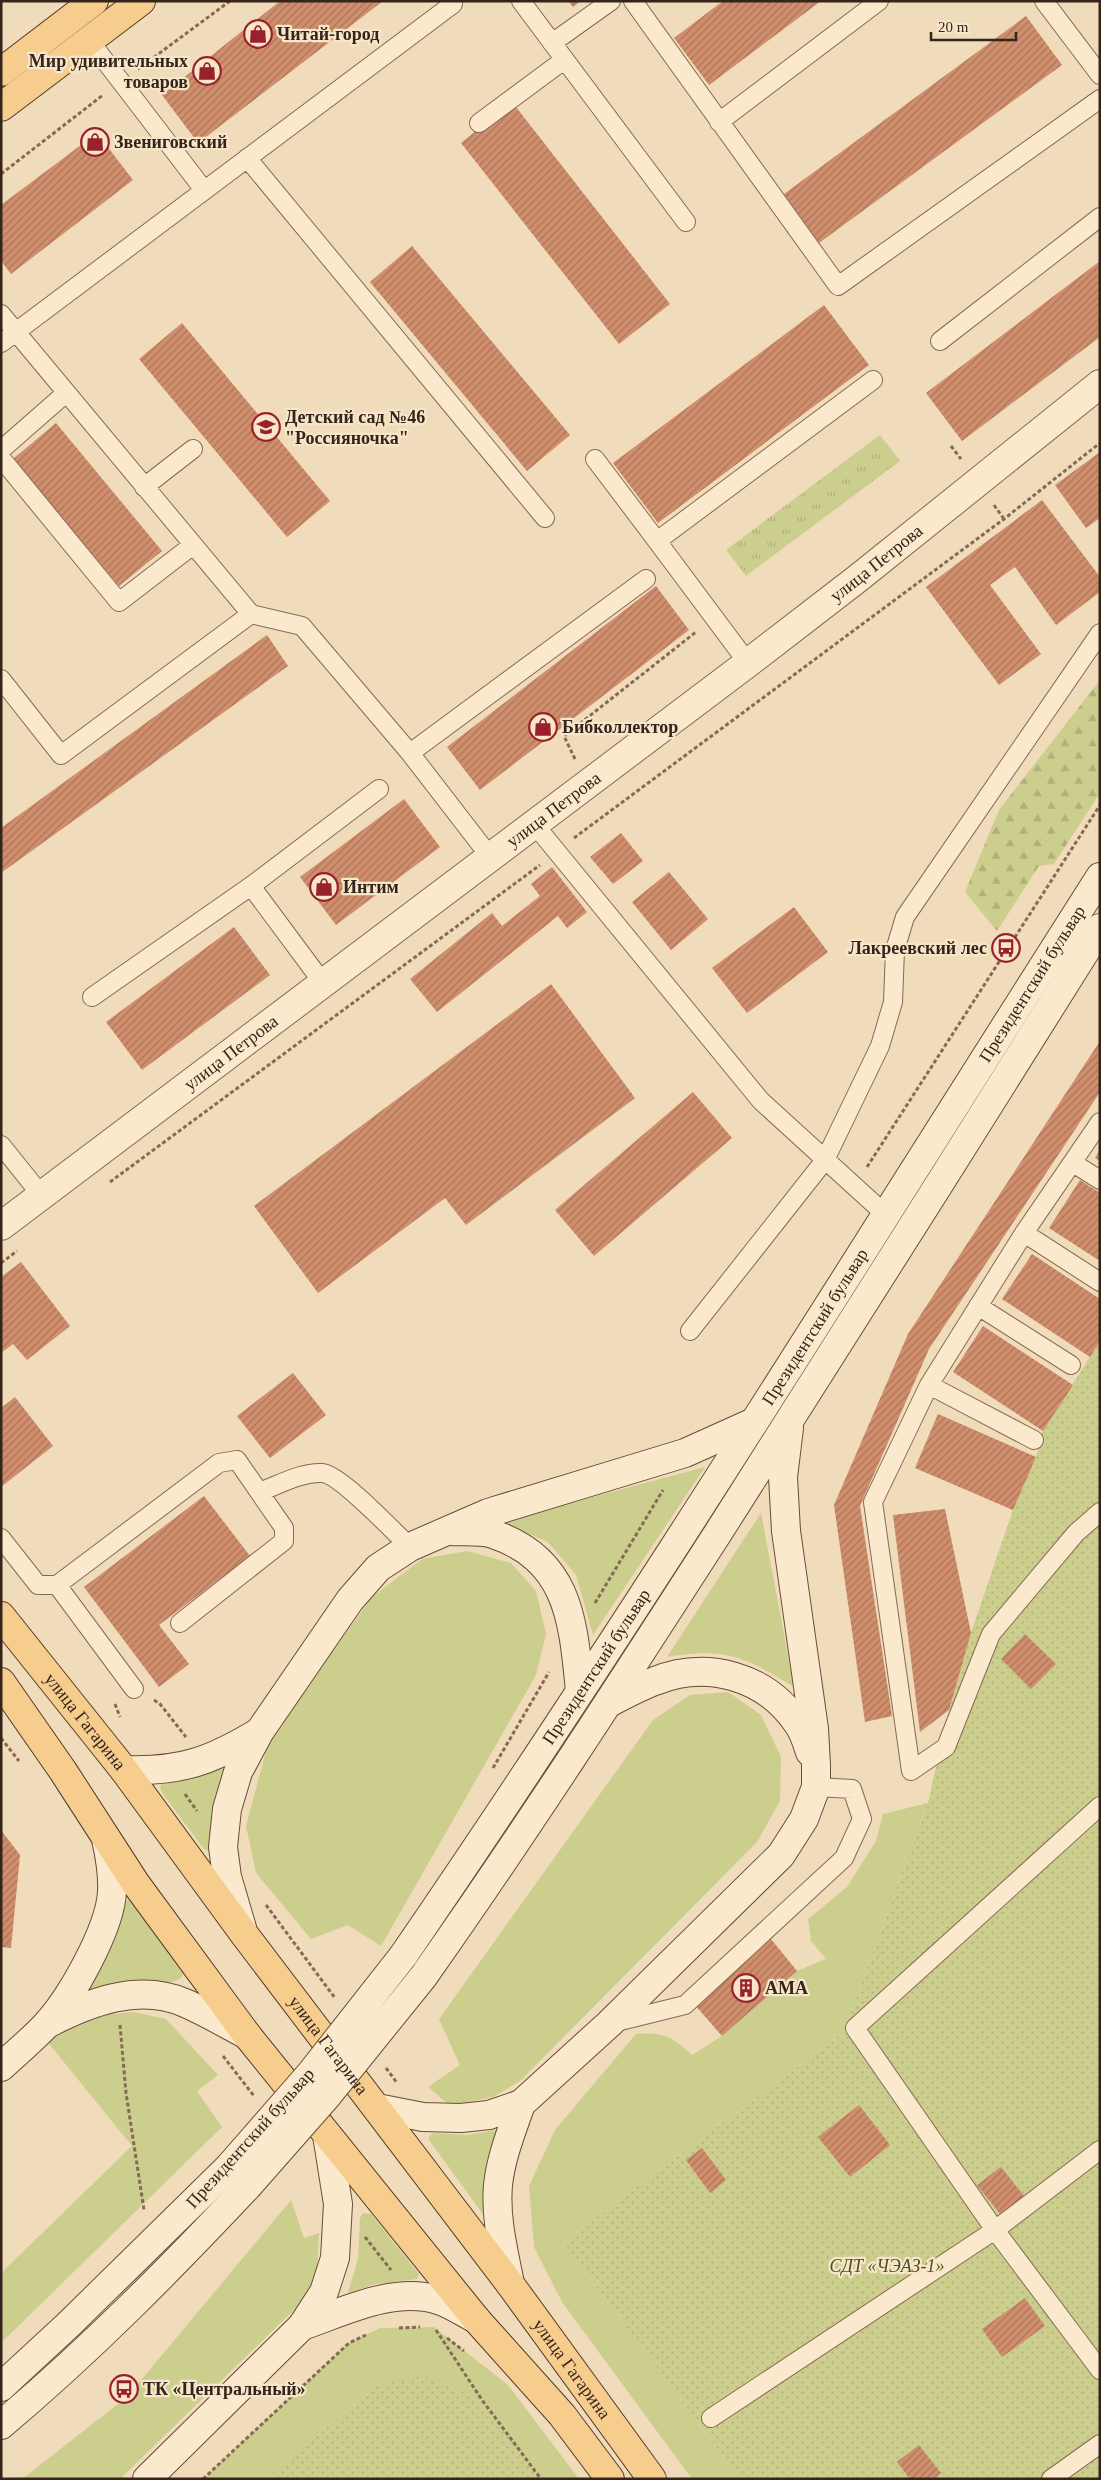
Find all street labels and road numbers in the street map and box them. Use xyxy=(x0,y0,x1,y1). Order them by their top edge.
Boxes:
street label: улица Петрова xyxy=(826,520,927,606)
street label: улица Петрова xyxy=(503,768,604,851)
street label: Президентский бульвар xyxy=(975,902,1089,1066)
street label: улица Петрова xyxy=(180,1011,282,1094)
street label: Президентский бульвар xyxy=(758,1245,872,1409)
street label: Президентский бульвар xyxy=(538,1585,654,1748)
street label: улица Гагарина xyxy=(40,1669,130,1774)
street label: улица Гагарина xyxy=(285,1992,372,2098)
street label: Президентский бульвар xyxy=(182,2064,318,2212)
street label: улица Гагарина xyxy=(529,2315,615,2423)

